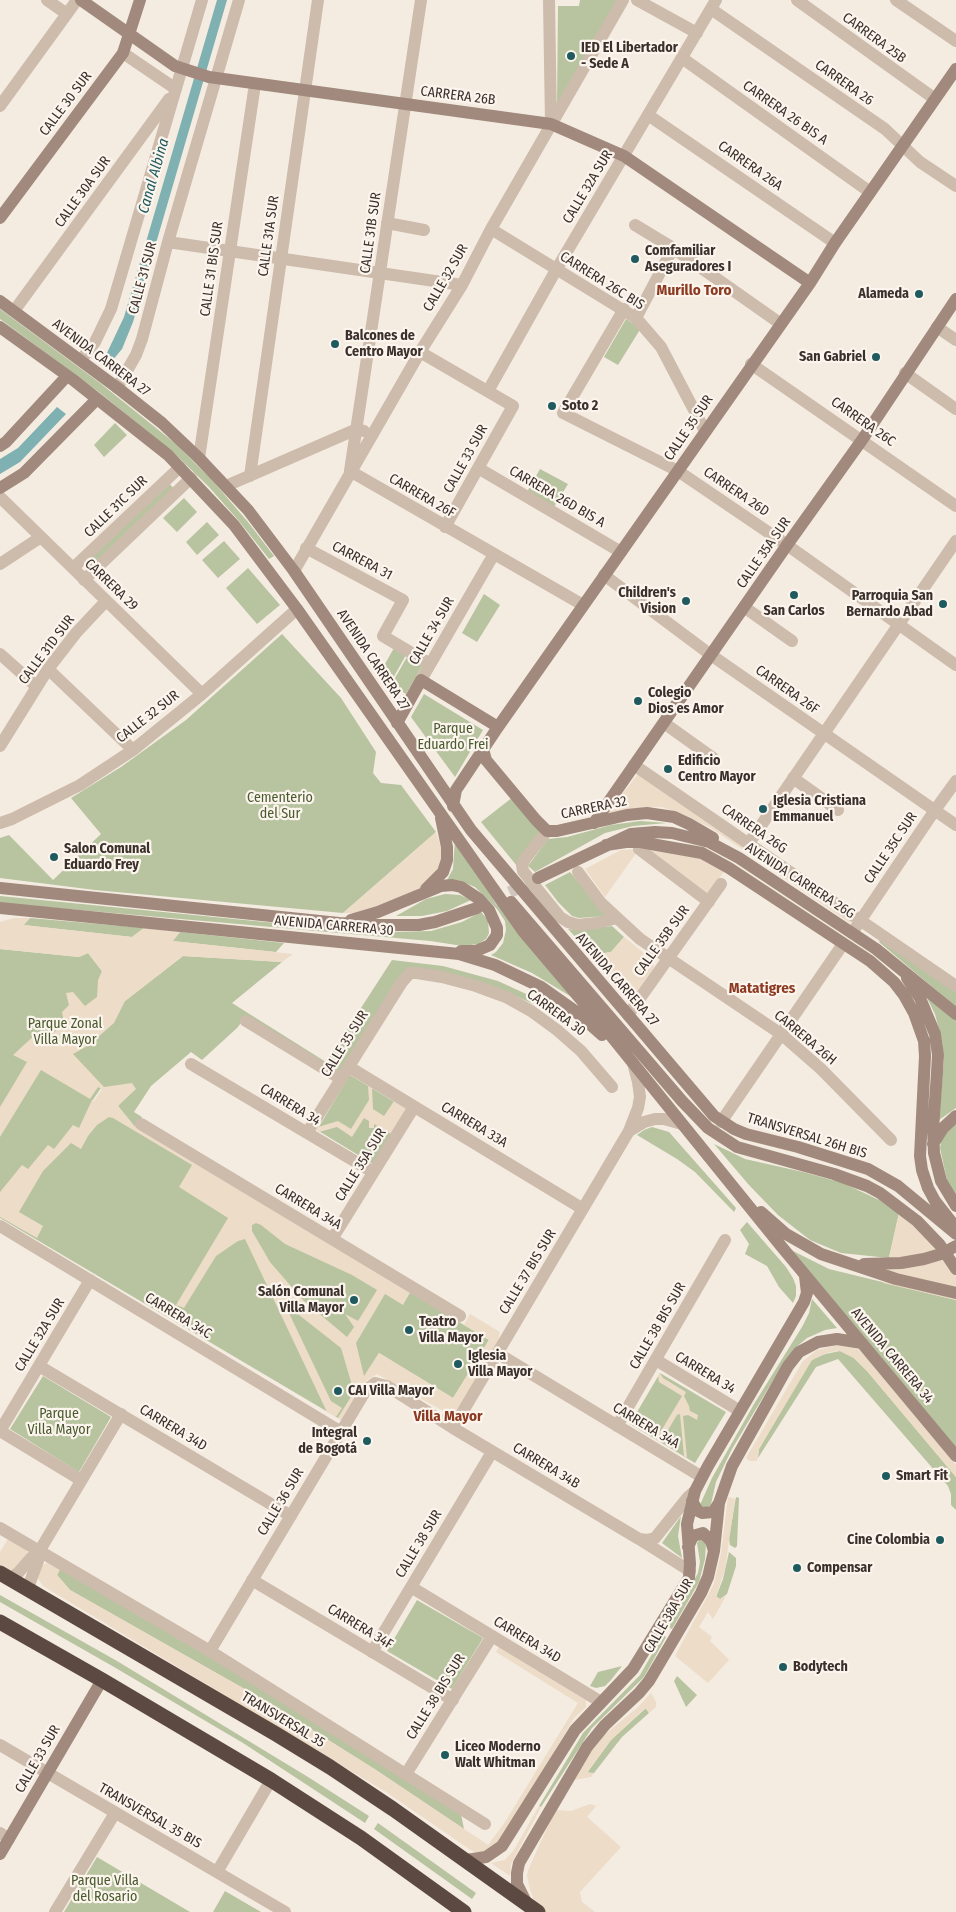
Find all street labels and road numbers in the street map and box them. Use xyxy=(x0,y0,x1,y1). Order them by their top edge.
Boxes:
street label: CARRERA 25B xyxy=(839,9,909,67)
street label: CARRERA 26 xyxy=(811,57,877,109)
street label: CALLE 30 SUR xyxy=(36,68,96,140)
street label: CARRERA 26 BIS A xyxy=(739,77,831,149)
street label: CARRERA 26B xyxy=(420,83,496,109)
street label: CARRERA 26A xyxy=(714,138,786,194)
street label: CALLE 32A SUR xyxy=(560,147,616,227)
street label: CALLE 30A SUR xyxy=(52,153,114,231)
street label: CALLE 31B SUR xyxy=(357,191,385,275)
street label: CALLE 31A SUR xyxy=(255,194,283,278)
street label: CALLE 31 BIS SUR xyxy=(197,220,227,318)
street label: CALLE 31 SUR xyxy=(125,240,161,316)
street label: CALLE 32 SUR xyxy=(420,241,472,315)
street label: CARRERA 26C BIS xyxy=(557,248,647,314)
street label: AVENIDA CARRERA 27 xyxy=(49,316,153,400)
street label: CALLE 35 SUR xyxy=(661,392,717,464)
street label: CARRERA 26C xyxy=(828,394,898,450)
street label: CALLE 33 SUR xyxy=(440,422,492,496)
street label: CARRERA 26D BIS A xyxy=(506,463,608,531)
street label: CARRERA 26D xyxy=(700,464,772,520)
street label: CARRERA 26F xyxy=(386,470,458,522)
street label: CALLE 31C SUR xyxy=(81,473,151,541)
street label: CALLE 35A SUR xyxy=(733,514,795,592)
street label: CARRERA 31 xyxy=(329,538,395,584)
street label: CARRERA 29 xyxy=(81,556,141,614)
street label: CALLE 34 SUR xyxy=(406,594,458,668)
street label: AVENIDA CARRERA 27 xyxy=(333,606,413,714)
street label: CALLE 31D SUR xyxy=(15,612,79,688)
street label: CARRERA 26F xyxy=(752,662,822,718)
street label: CALLE 32 SUR xyxy=(113,687,183,747)
street label: CARRERA 32 xyxy=(560,793,628,823)
street label: CARRERA 26G xyxy=(718,801,790,857)
street label: CALLE 35C SUR xyxy=(861,809,921,887)
street label: AVENIDA CARRERA 26G xyxy=(742,839,858,923)
street label: CALLE 35B SUR xyxy=(631,902,693,980)
street label: AVENIDA CARRERA 30 xyxy=(274,912,394,940)
street label: AVENIDA CARRERA 27 xyxy=(572,930,662,1030)
street label: CARRERA 30 xyxy=(523,986,589,1040)
street label: CARRERA 26H xyxy=(770,1007,840,1069)
street label: CALLE 35 SUR xyxy=(318,1008,372,1080)
street label: CARRERA 34 xyxy=(257,1080,323,1130)
street label: CARRERA 33A xyxy=(438,1099,510,1151)
street label: TRANSVERSAL 26H BIS xyxy=(745,1110,869,1162)
street label: CALLE 35A SUR xyxy=(332,1125,390,1205)
street label: CARRERA 34A xyxy=(272,1180,344,1234)
street label: CALLE 37 BIS SUR xyxy=(496,1226,560,1318)
street label: CALLE 38 BIS SUR xyxy=(626,1279,690,1373)
street label: CARRERA 34C xyxy=(142,1290,214,1342)
street label: CALLE 32A SUR xyxy=(12,1295,68,1375)
street label: AVENIDA CARRERA 34 xyxy=(847,1305,937,1407)
street label: CARRERA 34 xyxy=(672,1348,738,1398)
street label: CARRERA 34A xyxy=(610,1399,682,1453)
street label: CARRERA 34D xyxy=(136,1401,210,1455)
street label: CARRERA 34B xyxy=(509,1439,583,1493)
street label: CALLE 36 SUR xyxy=(254,1465,308,1539)
street label: CALLE 38 SUR xyxy=(392,1507,446,1581)
street label: CALLE 38A SUR xyxy=(641,1576,697,1656)
street label: CARRERA 34F xyxy=(324,1601,396,1653)
street label: CARRERA 34D xyxy=(490,1613,564,1667)
street label: CALLE 38 BIS SUR xyxy=(403,1651,469,1743)
street label: TRANSVERSAL 35 xyxy=(238,1689,328,1751)
street label: CALLE 33 SUR xyxy=(12,1722,64,1796)
street label: TRANSVERSAL 35 BIS xyxy=(96,1780,204,1852)

